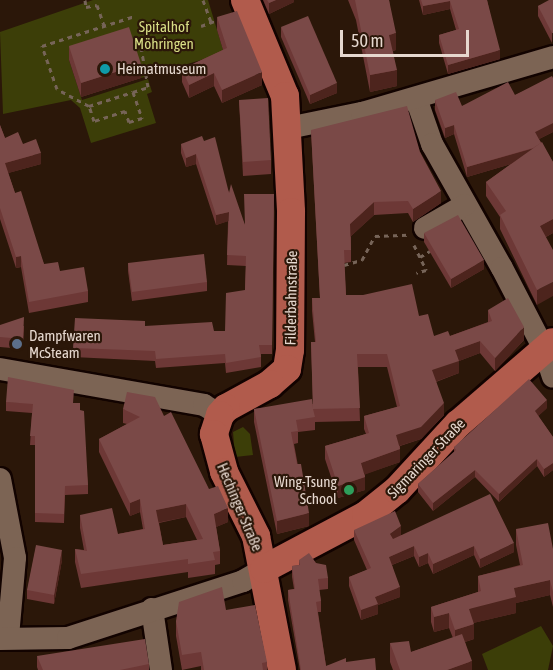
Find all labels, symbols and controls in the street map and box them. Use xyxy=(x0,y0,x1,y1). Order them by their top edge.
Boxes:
park label: Spitalhof Möhringen xyxy=(134,17,194,52)
scale bar xyxy=(343,18,472,56)
text: 50 m xyxy=(351,30,383,51)
place label: Heimatmuseum xyxy=(117,60,206,78)
marker: Heimatmuseum xyxy=(98,62,112,76)
street label: Filderbahnstraße xyxy=(281,250,301,346)
place label: Dampfwaren McSteam xyxy=(29,326,101,361)
marker: Dampfwaren McSteam xyxy=(10,337,24,351)
street label: Sigmaringer Straße xyxy=(383,414,469,502)
street label: Hechinger Straße xyxy=(213,460,267,554)
place label: Wing-Tsung School xyxy=(274,472,337,507)
marker: Wing-Tsung School xyxy=(342,483,356,497)

